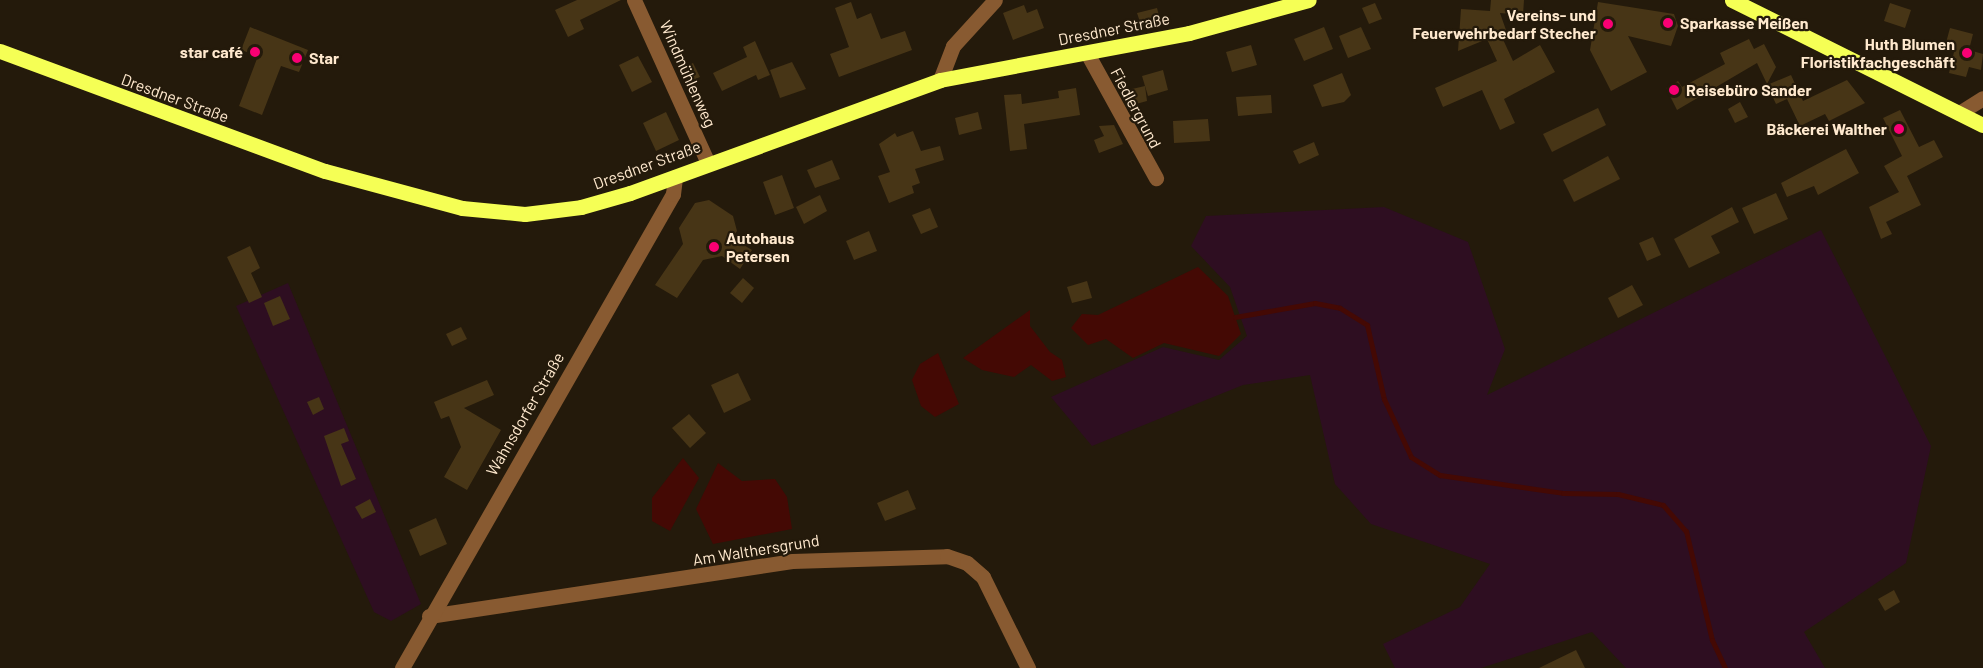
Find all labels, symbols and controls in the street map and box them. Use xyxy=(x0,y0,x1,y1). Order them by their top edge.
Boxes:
place label: Vereins- und Feuerwehrbedarf Stecher xyxy=(1413,5,1596,43)
street label: Dresdner Straße xyxy=(1057,9,1171,49)
place label: Sparkasse Meißen xyxy=(1680,13,1809,33)
marker: Sparkasse Meißen xyxy=(1661,16,1675,30)
marker: Vereins- und Feuerwehrbedarf Stecher xyxy=(1601,17,1615,31)
street label: Windmühlenweg xyxy=(656,18,720,130)
place label: Huth Blumen Floristikfachgeschäft xyxy=(1801,34,1955,72)
place label: star café xyxy=(180,42,243,62)
marker: star café xyxy=(248,45,262,59)
marker: Huth Blumen Floristikfachgeschäft xyxy=(1960,46,1974,60)
place label: Star xyxy=(309,48,339,68)
marker: Star xyxy=(290,51,304,65)
street label: Fiedlergrund xyxy=(1107,64,1165,152)
street label: Dresdner Straße xyxy=(119,70,231,126)
place label: Reisebüro Sander xyxy=(1686,80,1812,100)
marker: Reisebüro Sander xyxy=(1667,83,1681,97)
place label: Bäckerei Walther xyxy=(1767,119,1887,139)
marker: Bäckerei Walther xyxy=(1892,122,1906,136)
street label: Dresdner Straße xyxy=(591,137,703,193)
place label: Autohaus Petersen xyxy=(726,228,794,266)
marker: Autohaus Petersen xyxy=(707,240,721,254)
street label: Wahnsdorfer Straße xyxy=(482,349,568,479)
street label: Am Walthersgrund xyxy=(691,531,821,569)

